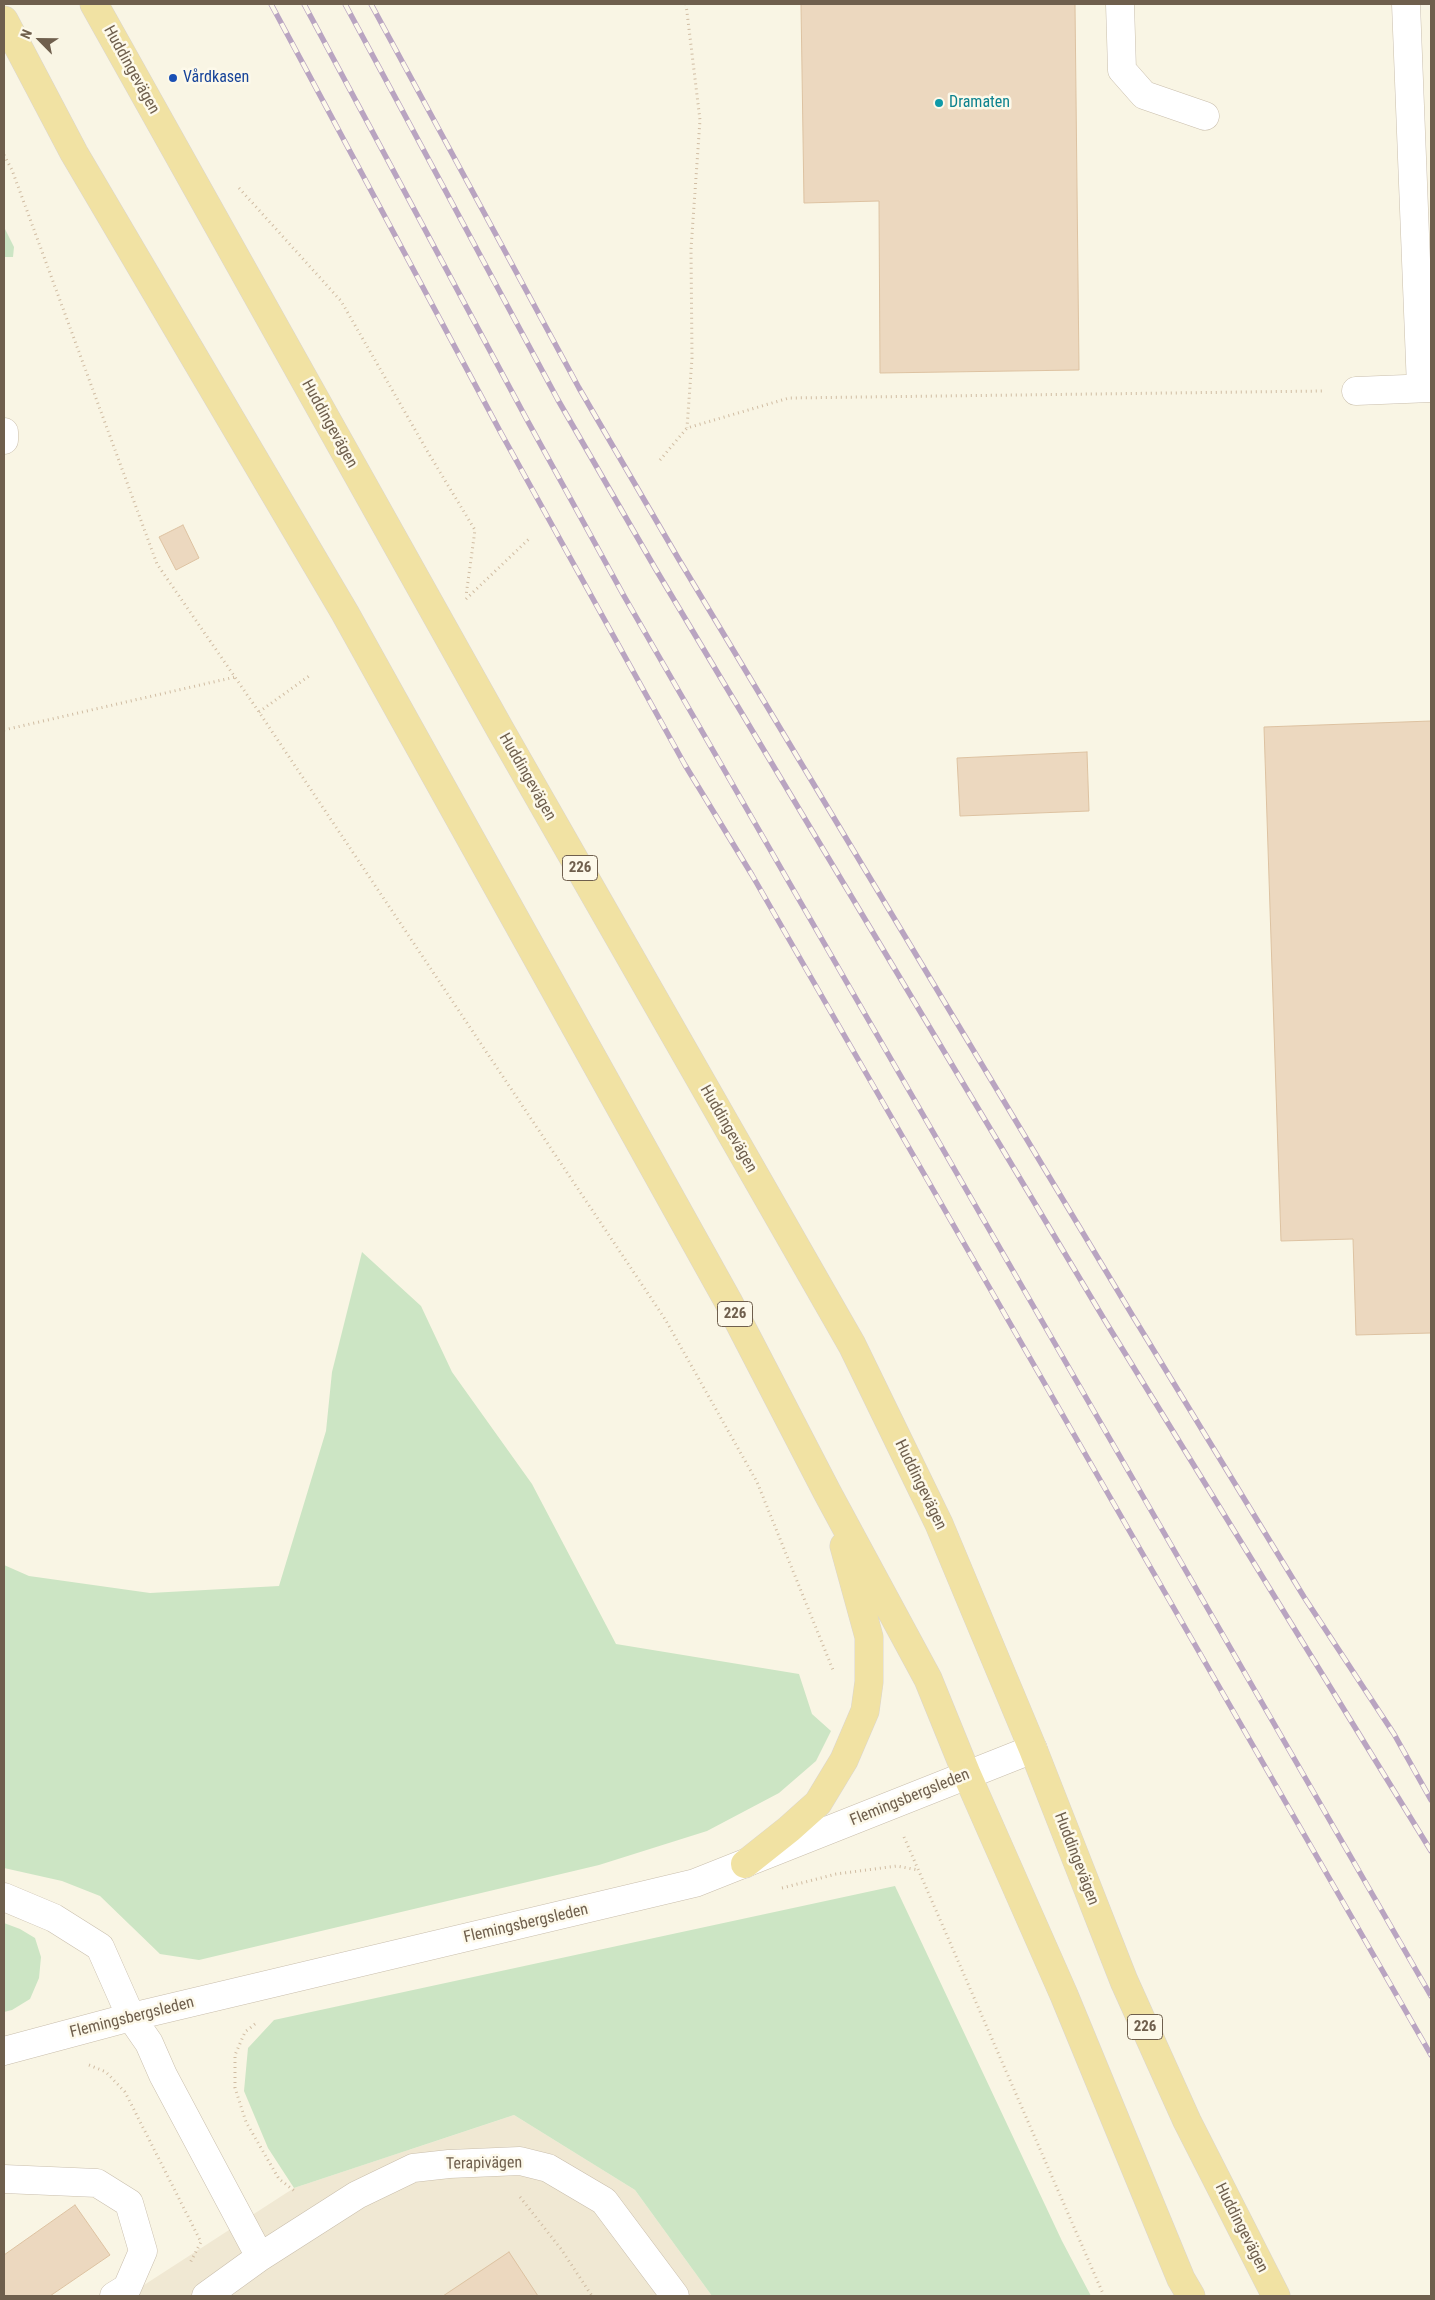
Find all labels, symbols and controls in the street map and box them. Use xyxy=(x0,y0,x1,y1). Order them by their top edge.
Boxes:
north arrow xyxy=(15,15,65,65)
street label: Huddingevägen xyxy=(99,23,163,117)
text: N xyxy=(17,27,35,41)
place label: Vårdkasen xyxy=(183,68,249,88)
marker: Vårdkasen xyxy=(167,72,179,84)
place label: Dramaten xyxy=(949,93,1010,113)
marker: Dramaten xyxy=(933,97,945,109)
street label: Huddingevägen xyxy=(297,377,361,471)
street label: Huddingevägen xyxy=(494,730,560,824)
road number: 226 xyxy=(562,856,598,880)
street label: Huddingevägen xyxy=(695,1082,761,1176)
road number: 226 xyxy=(718,1302,752,1326)
street label: Huddingevägen xyxy=(890,1437,950,1533)
street label: Flemingsbergsleden xyxy=(847,1765,973,1831)
street label: Huddingevägen xyxy=(1050,1810,1102,1908)
street label: Flemingsbergsleden xyxy=(462,1900,590,1948)
street label: Flemingsbergsleden xyxy=(68,1993,196,2043)
road number: 226 xyxy=(1128,2014,1162,2040)
street label: Terapivägen xyxy=(446,2154,522,2174)
street label: Huddingevägen xyxy=(1210,2180,1272,2276)

